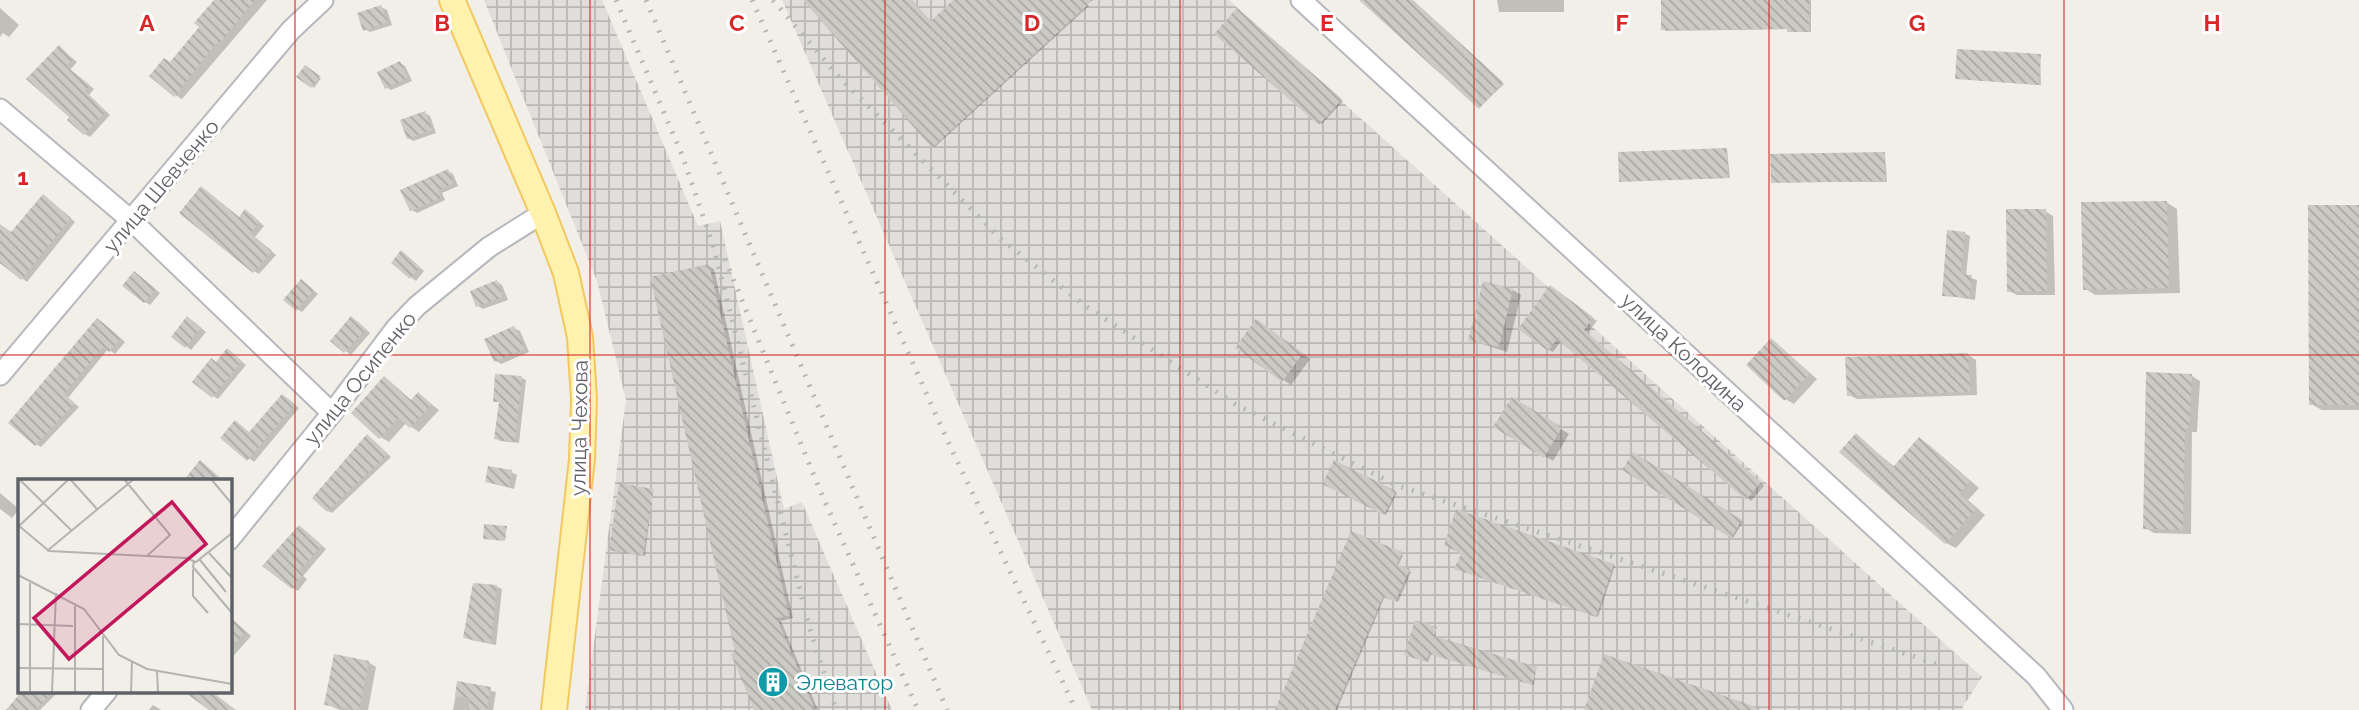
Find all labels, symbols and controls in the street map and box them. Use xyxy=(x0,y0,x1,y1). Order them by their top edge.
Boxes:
text: A xyxy=(139,9,155,36)
text: B xyxy=(434,9,450,36)
text: C xyxy=(729,9,745,36)
text: D xyxy=(1024,9,1040,36)
text: E xyxy=(1320,9,1334,36)
text: F xyxy=(1615,9,1629,36)
text: G xyxy=(1909,9,1925,36)
text: H xyxy=(2203,9,2221,36)
street label: улица Шевченко xyxy=(98,114,224,258)
text: 1 xyxy=(17,163,29,190)
street label: улица Колодина xyxy=(1616,287,1752,417)
street label: улица Осипенко xyxy=(299,306,421,450)
street label: улица Чехова xyxy=(565,360,593,496)
inset map xyxy=(18,479,231,692)
building icon: Элеватор xyxy=(756,665,790,699)
place label: Элеватор xyxy=(796,670,893,695)

